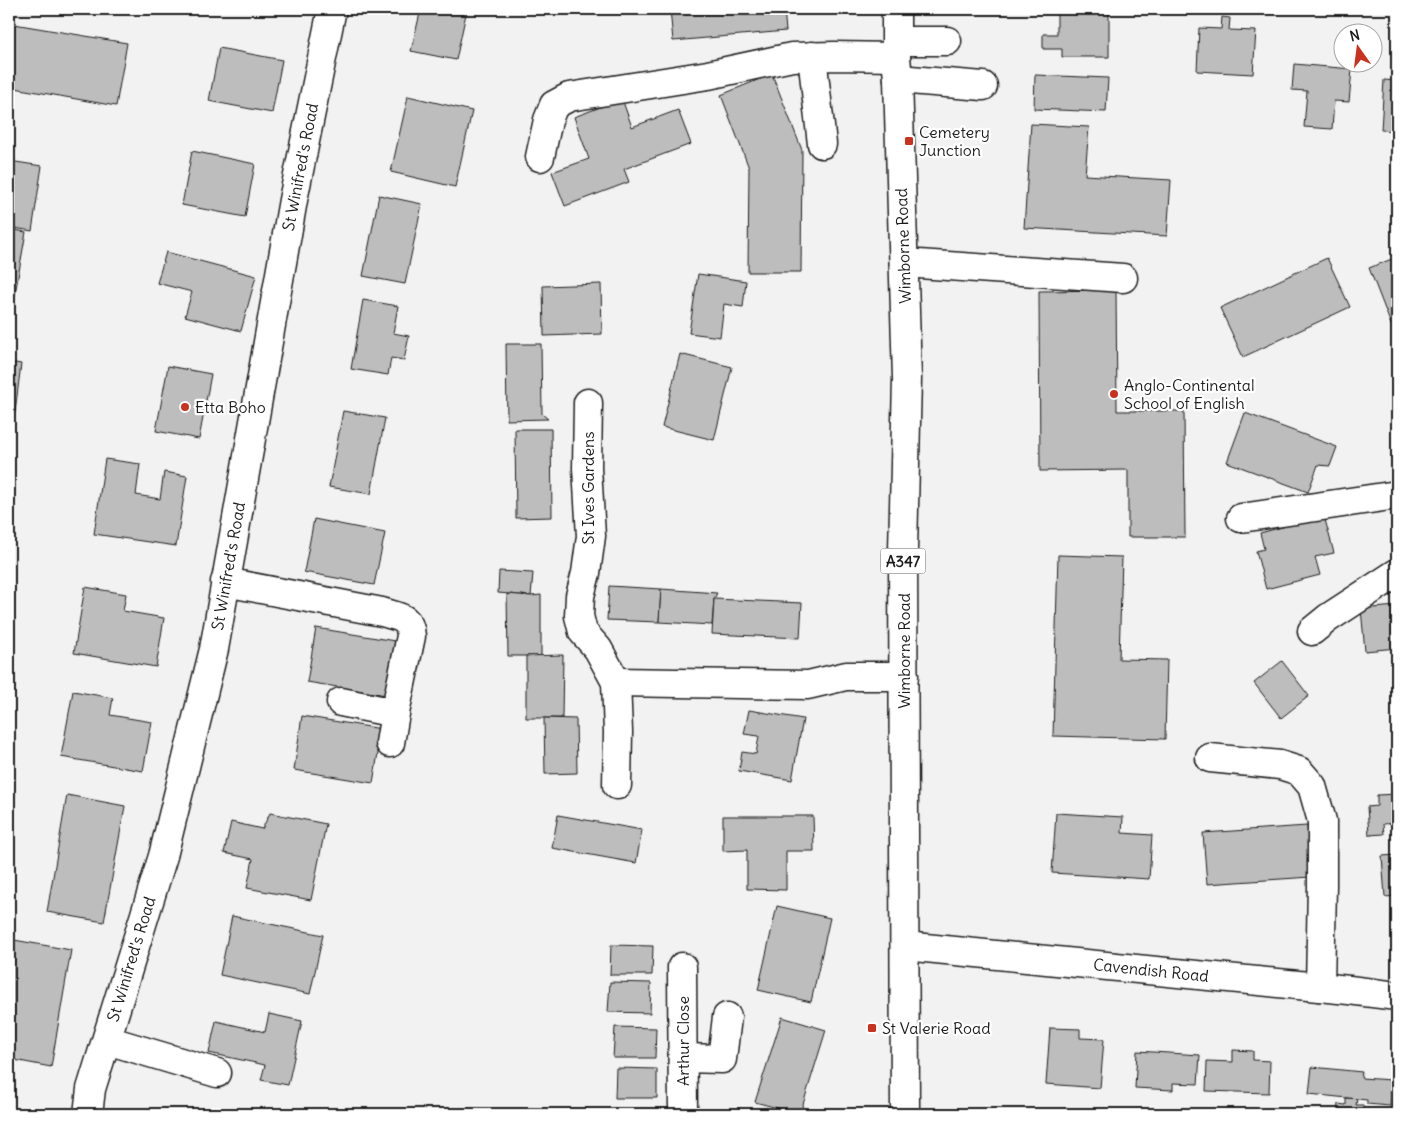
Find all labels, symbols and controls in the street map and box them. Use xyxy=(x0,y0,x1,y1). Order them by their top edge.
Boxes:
north arrow xyxy=(1334,22,1384,72)
text: N xyxy=(1348,25,1362,45)
street label: St Winifred's Road xyxy=(278,101,322,233)
place label: Cemetery Junction xyxy=(919,122,990,160)
marker: Cemetery Junction xyxy=(903,135,915,147)
street label: Wimborne Road xyxy=(891,188,915,304)
place label: Anglo-Continental School of English xyxy=(1124,375,1254,413)
marker: Anglo-Continental School of English xyxy=(1108,388,1120,400)
place label: Etta Boho xyxy=(195,397,266,417)
marker: Etta Boho xyxy=(179,401,191,413)
street label: St Ives Gardens xyxy=(578,431,598,545)
street label: St Winifred's Road xyxy=(207,500,249,632)
road number: A347 xyxy=(880,548,926,574)
street label: Wimborne Road xyxy=(894,593,914,709)
street label: St Winifred's Road xyxy=(102,894,160,1024)
street label: Cavendish Road xyxy=(1092,954,1210,986)
street label: Arthur Close xyxy=(673,996,693,1086)
place label: St Valerie Road xyxy=(882,1018,991,1038)
marker: St Valerie Road xyxy=(866,1022,878,1034)

